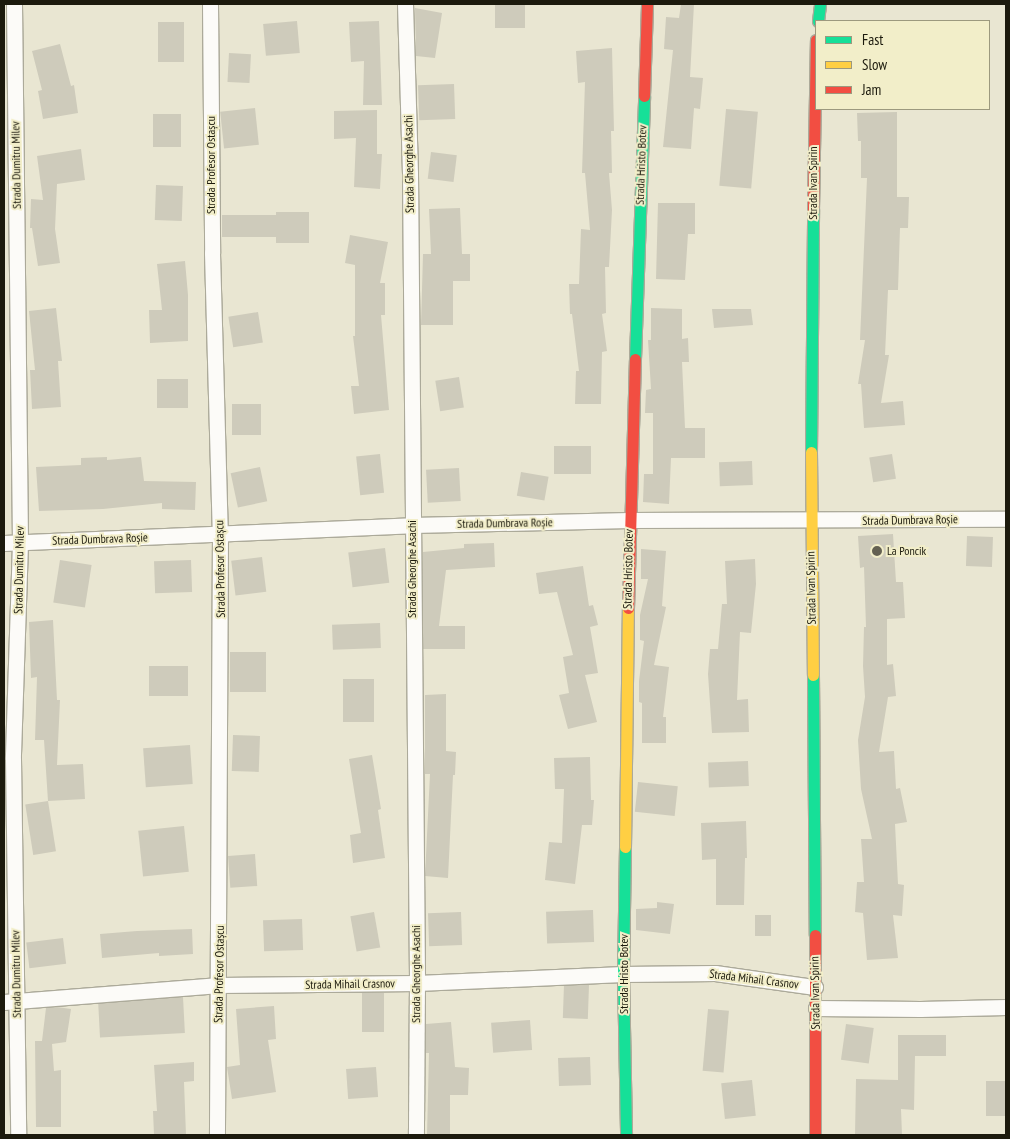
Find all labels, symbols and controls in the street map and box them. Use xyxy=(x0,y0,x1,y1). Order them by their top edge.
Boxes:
legend xyxy=(815,20,990,110)
text: Fast xyxy=(862,30,883,49)
text: Slow xyxy=(862,55,887,74)
text: Jam xyxy=(862,80,881,99)
street label: Strada Gheorghe Asachi xyxy=(401,115,417,213)
street label: Strada Profesor Ostașcu xyxy=(204,116,218,214)
street label: Strada Dumitru Milev xyxy=(8,121,24,209)
street label: Strada Hristo Botev xyxy=(632,125,650,205)
street label: Strada Ivan Spirin xyxy=(806,146,820,220)
street label: Strada Dumbrava Roșie xyxy=(862,512,958,528)
street label: Strada Dumbrava Roșie xyxy=(457,515,553,531)
street label: Strada Profesor Ostașcu xyxy=(212,520,228,618)
street label: Strada Gheorghe Asachi xyxy=(405,520,419,618)
street label: Strada Dumitru Milev xyxy=(11,526,27,614)
street label: Strada Hristo Botev xyxy=(620,529,636,609)
street label: Strada Dumbrava Roșie xyxy=(52,530,148,548)
place label: La Poncik xyxy=(887,544,926,558)
marker: La Poncik xyxy=(871,545,883,557)
street label: Strada Ivan Spirin xyxy=(803,551,819,625)
street label: Strada Profesor Ostașcu xyxy=(211,925,227,1023)
street label: Strada Gheorghe Asachi xyxy=(409,925,423,1023)
street label: Strada Dumitru Milev xyxy=(8,930,24,1018)
street label: Strada Hristo Botev xyxy=(617,934,631,1014)
street label: Strada Ivan Spirin xyxy=(807,956,823,1030)
street label: Strada Mihail Crasnov xyxy=(709,966,799,992)
street label: Strada Mihail Crasnov xyxy=(305,976,395,992)

